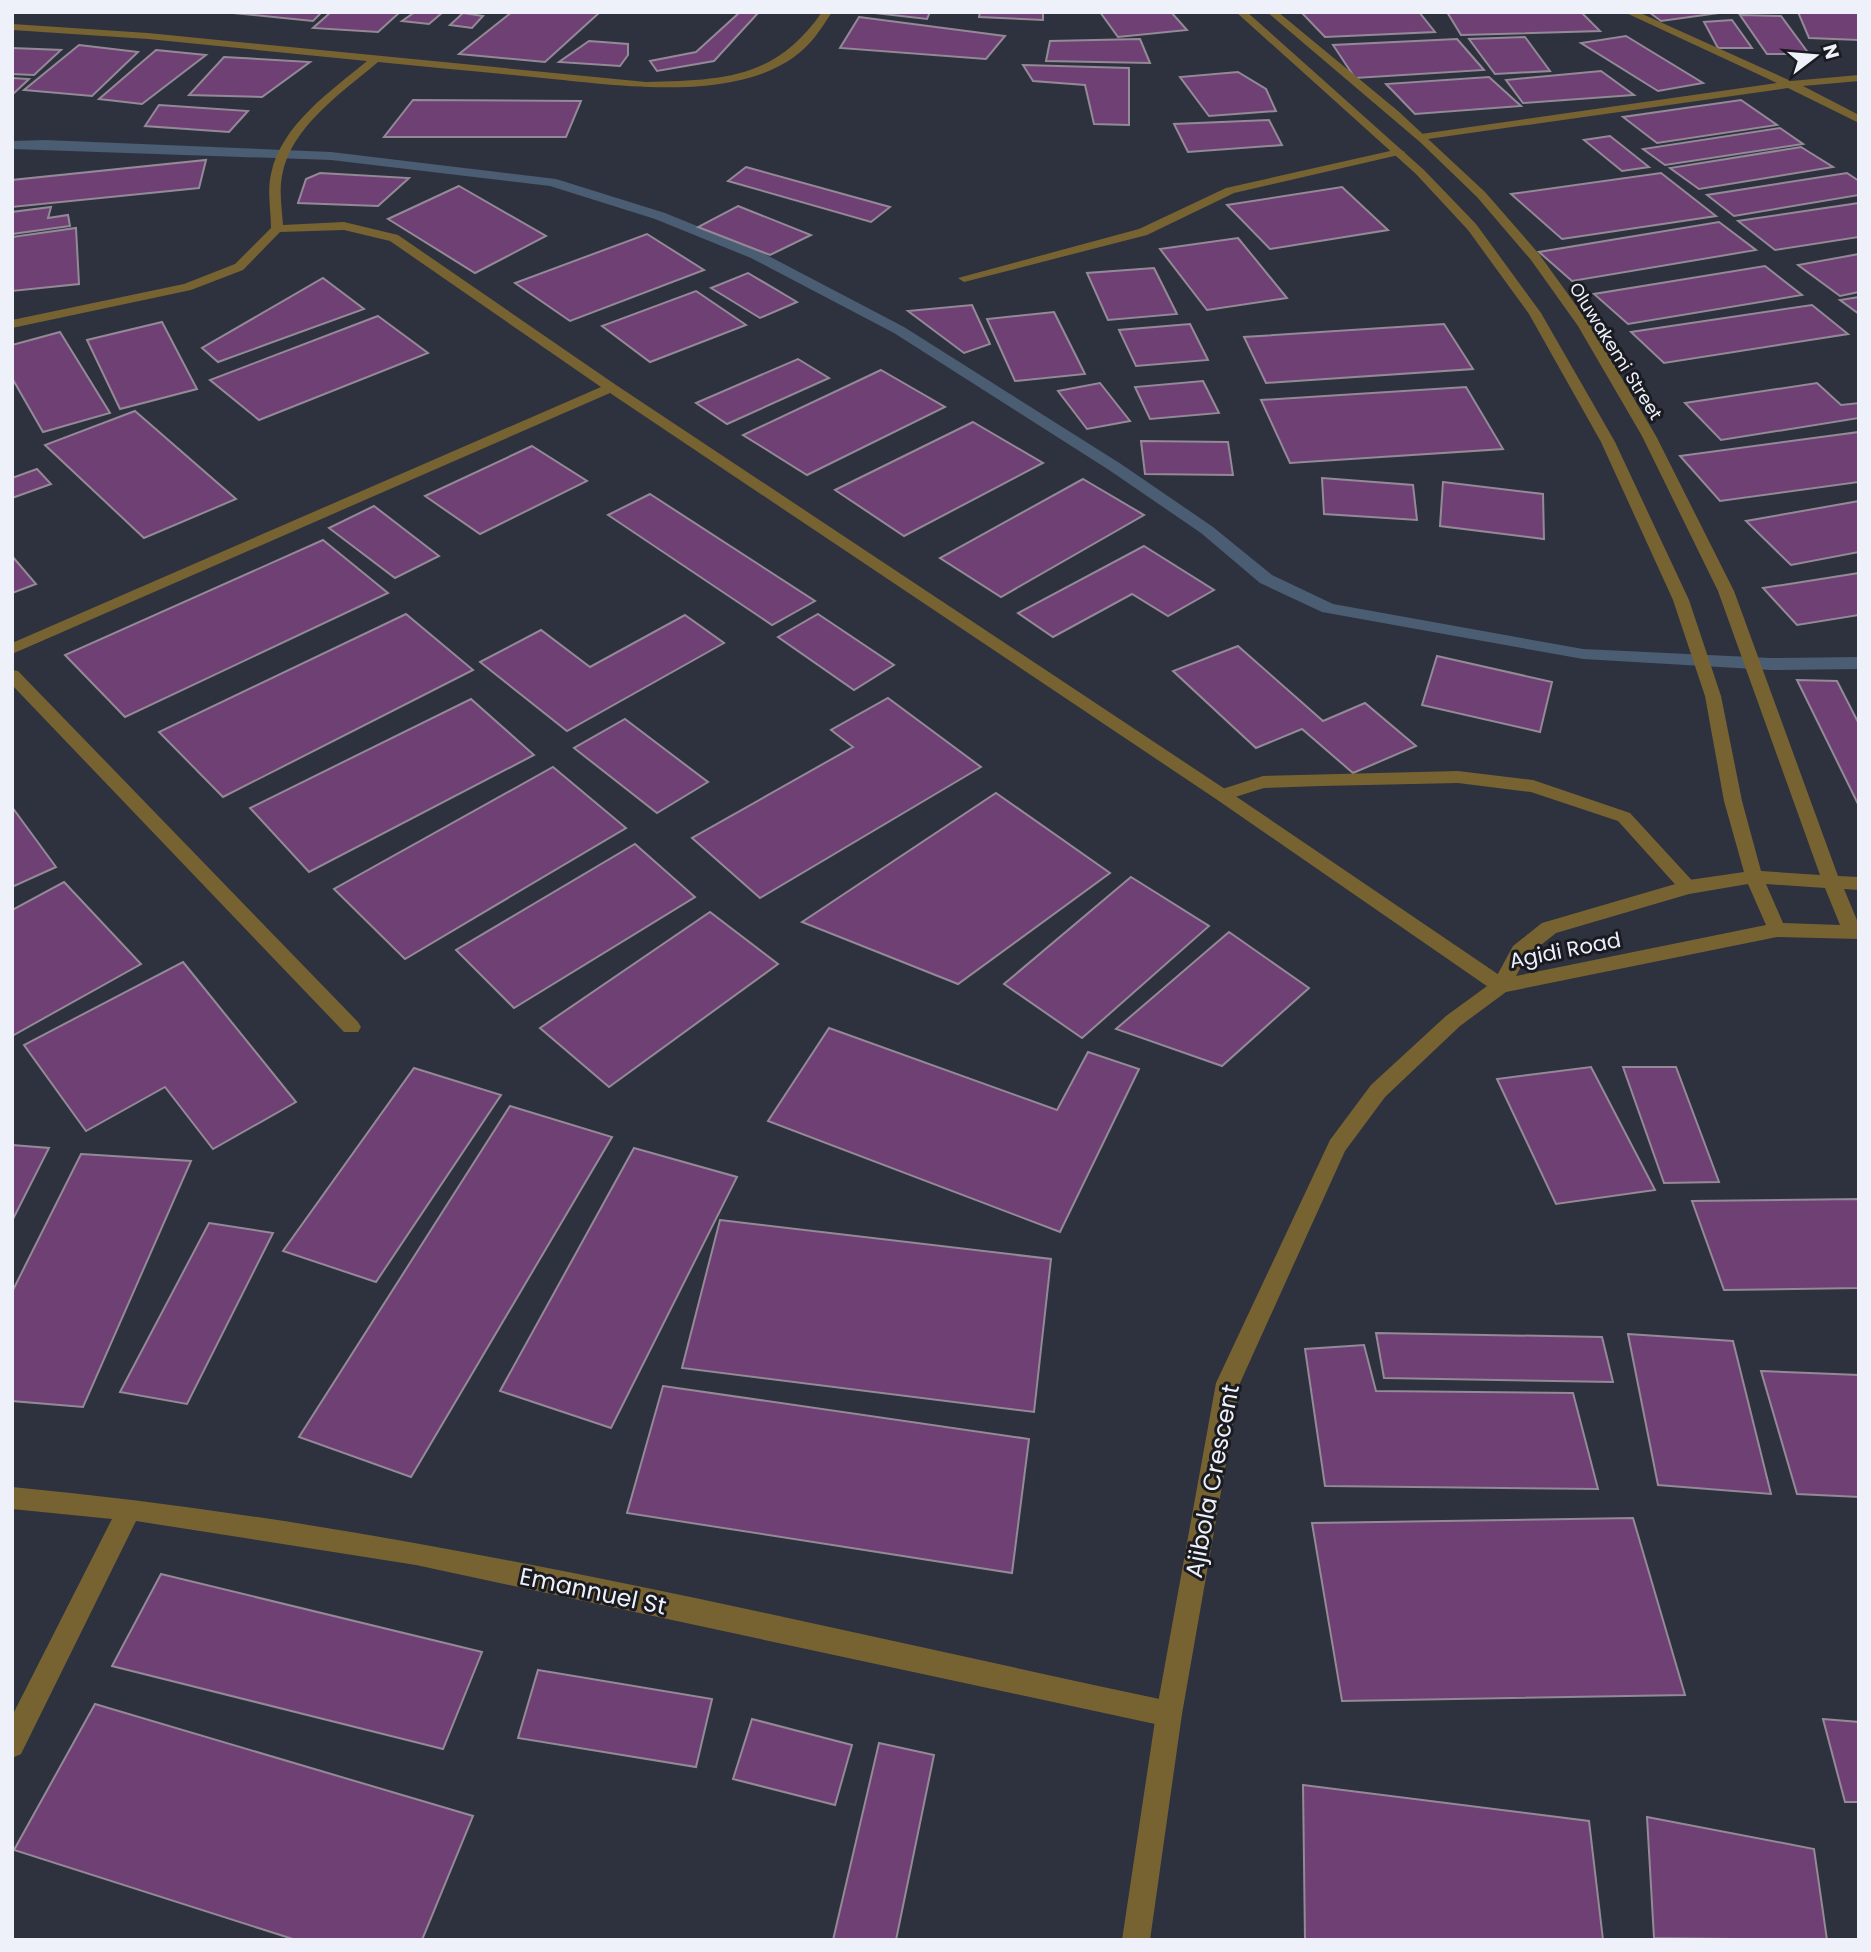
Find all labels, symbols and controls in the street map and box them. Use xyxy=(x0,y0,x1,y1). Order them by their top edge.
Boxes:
north arrow xyxy=(1780,21,1850,91)
text: N xyxy=(1816,41,1846,62)
street label: Oluwakemi Street xyxy=(1564,277,1668,425)
street label: Agidi Road xyxy=(1507,925,1623,975)
street label: Ajibola Crescent xyxy=(1177,1381,1247,1581)
street label: Emannuel St xyxy=(517,1559,669,1623)

